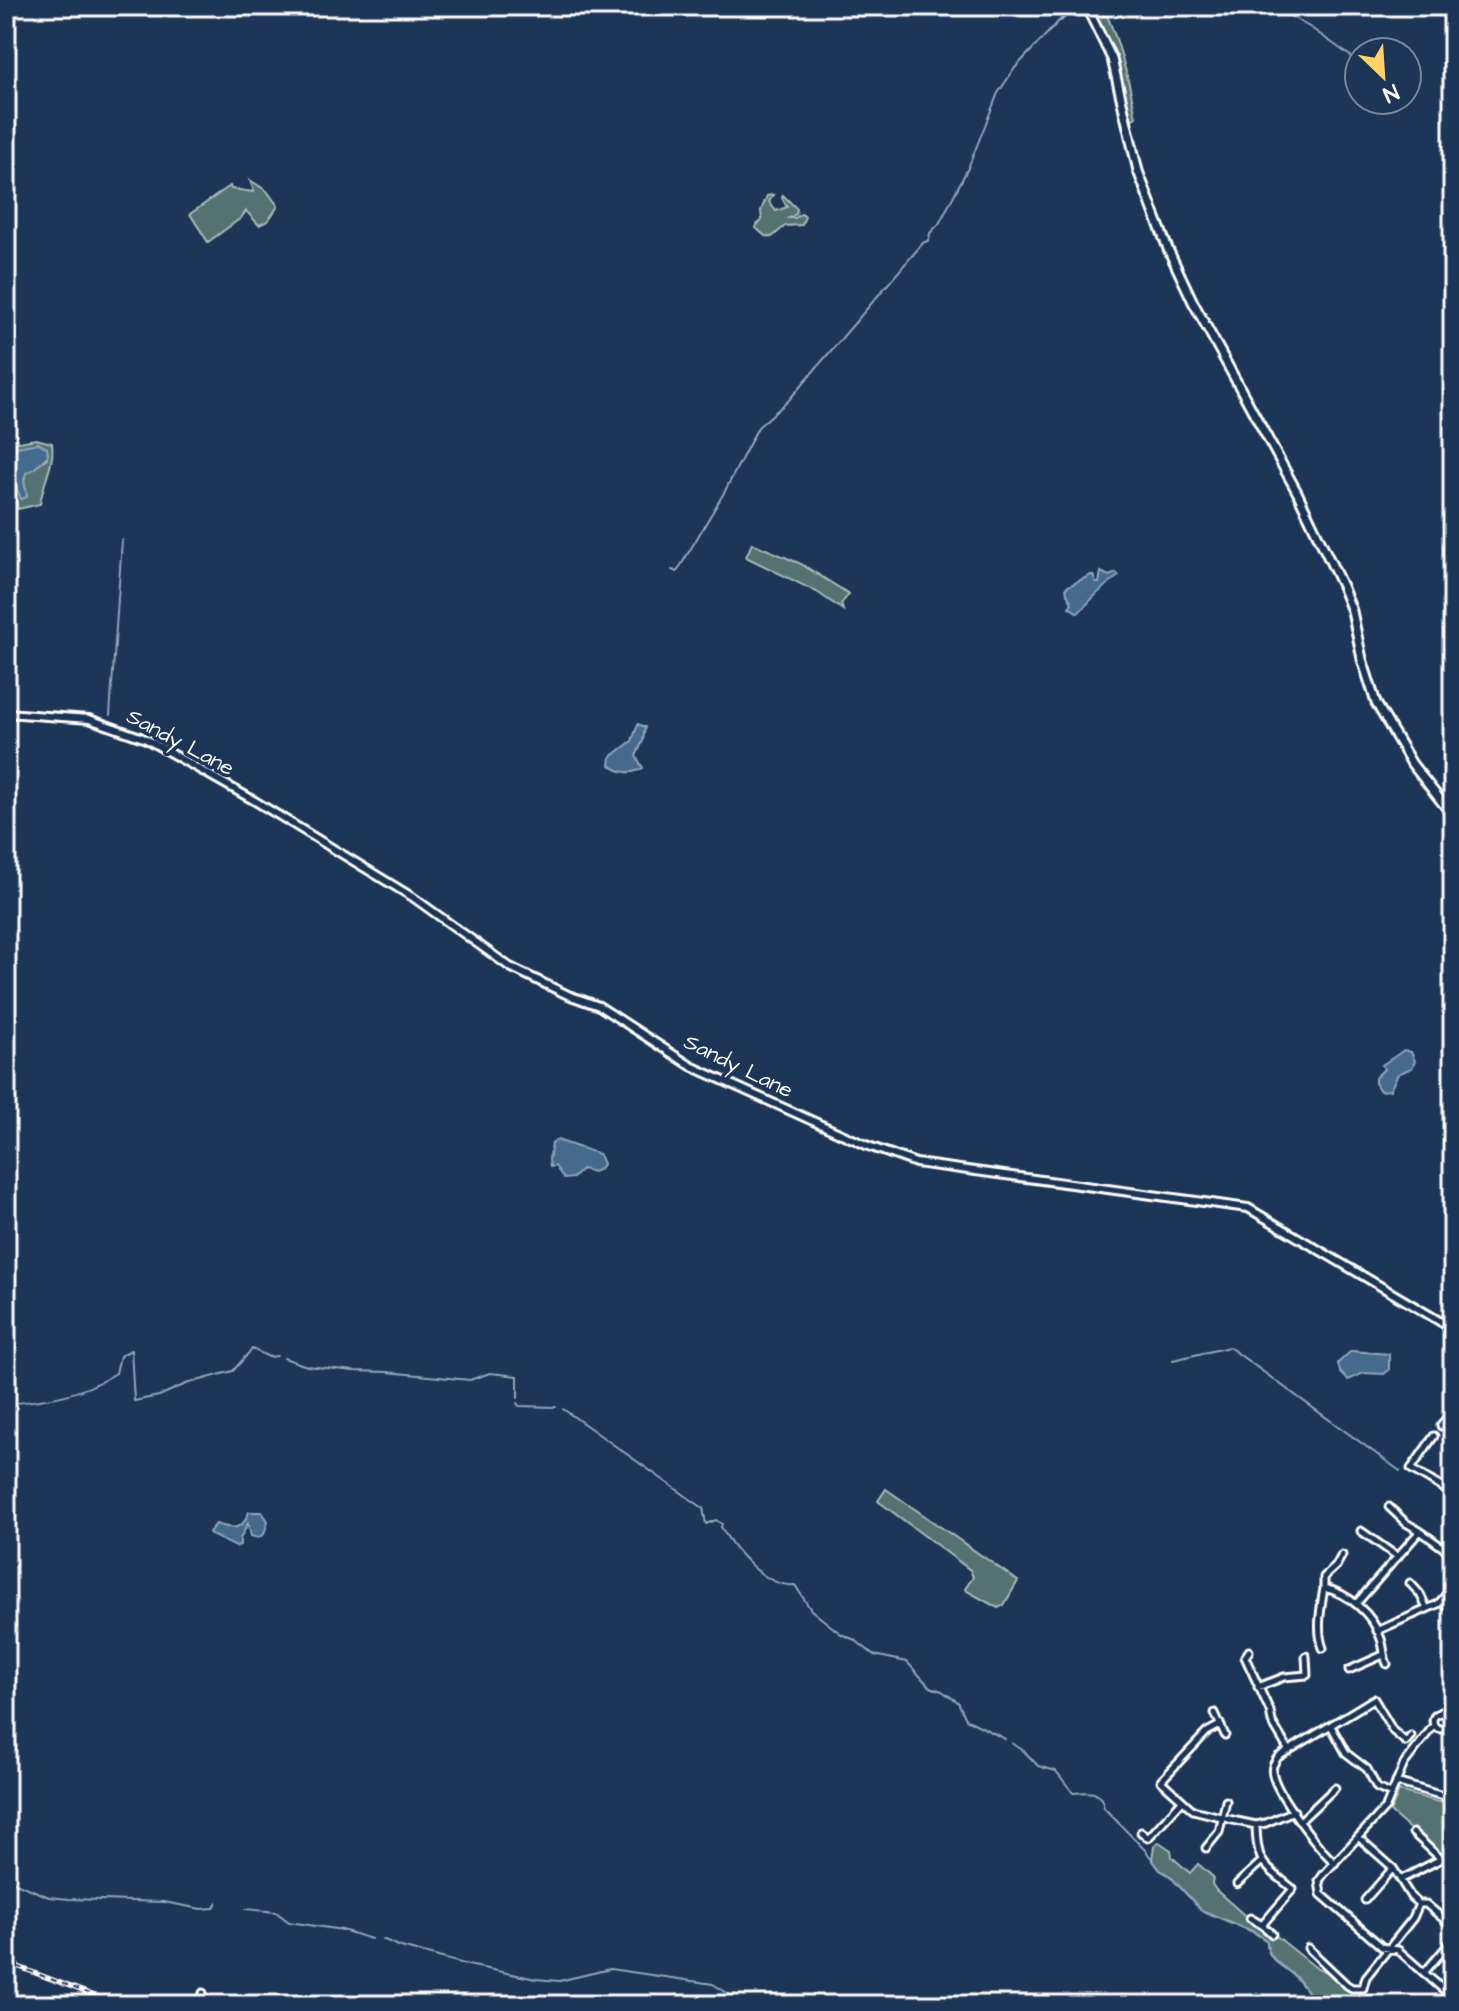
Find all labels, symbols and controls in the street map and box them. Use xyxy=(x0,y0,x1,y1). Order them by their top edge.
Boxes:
north arrow xyxy=(1343,36,1423,116)
text: N xyxy=(1378,76,1404,110)
street label: Sandy Lane xyxy=(121,701,240,785)
street label: Sandy Lane xyxy=(678,1027,798,1107)

